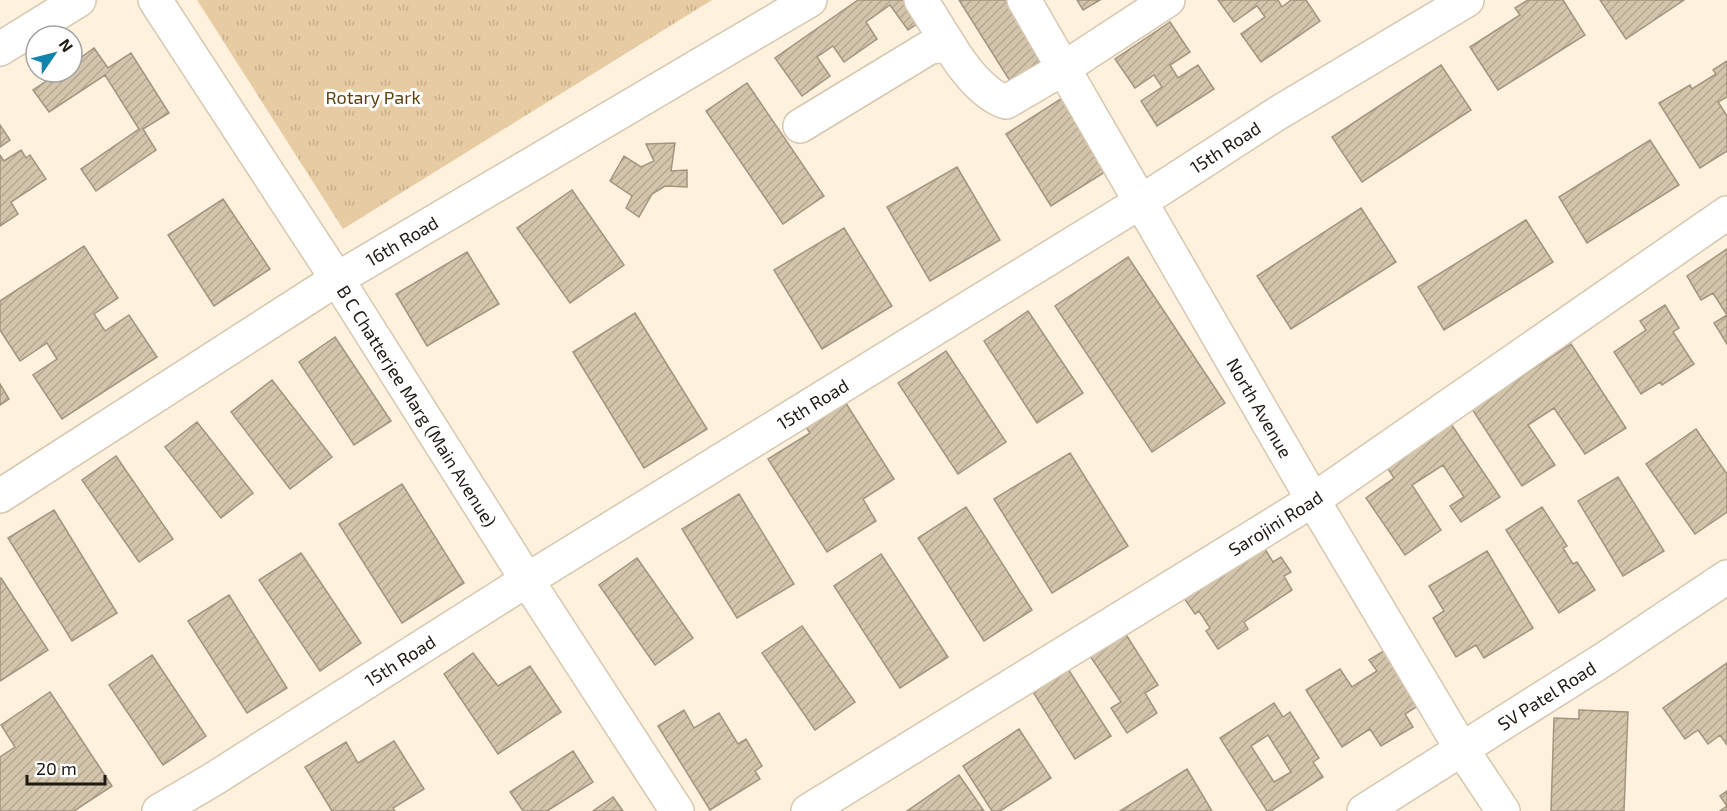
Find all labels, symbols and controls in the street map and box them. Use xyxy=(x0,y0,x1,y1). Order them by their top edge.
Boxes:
north arrow xyxy=(24,24,84,84)
text: N xyxy=(56,35,78,55)
park label: Rotary Park xyxy=(325,86,421,108)
street label: 15th Road xyxy=(1186,116,1265,178)
street label: 16th Road xyxy=(362,211,442,271)
street label: B C Chatterjee Marg (Main Avenue) xyxy=(333,281,501,531)
street label: North Avenue xyxy=(1222,354,1297,462)
street label: 15th Road xyxy=(773,374,852,434)
street label: Sarojini Road xyxy=(1224,486,1327,560)
street label: 15th Road xyxy=(360,630,439,691)
street label: SV Patel Road xyxy=(1493,656,1600,735)
scale bar xyxy=(27,748,105,786)
text: 20 m xyxy=(36,757,77,779)

